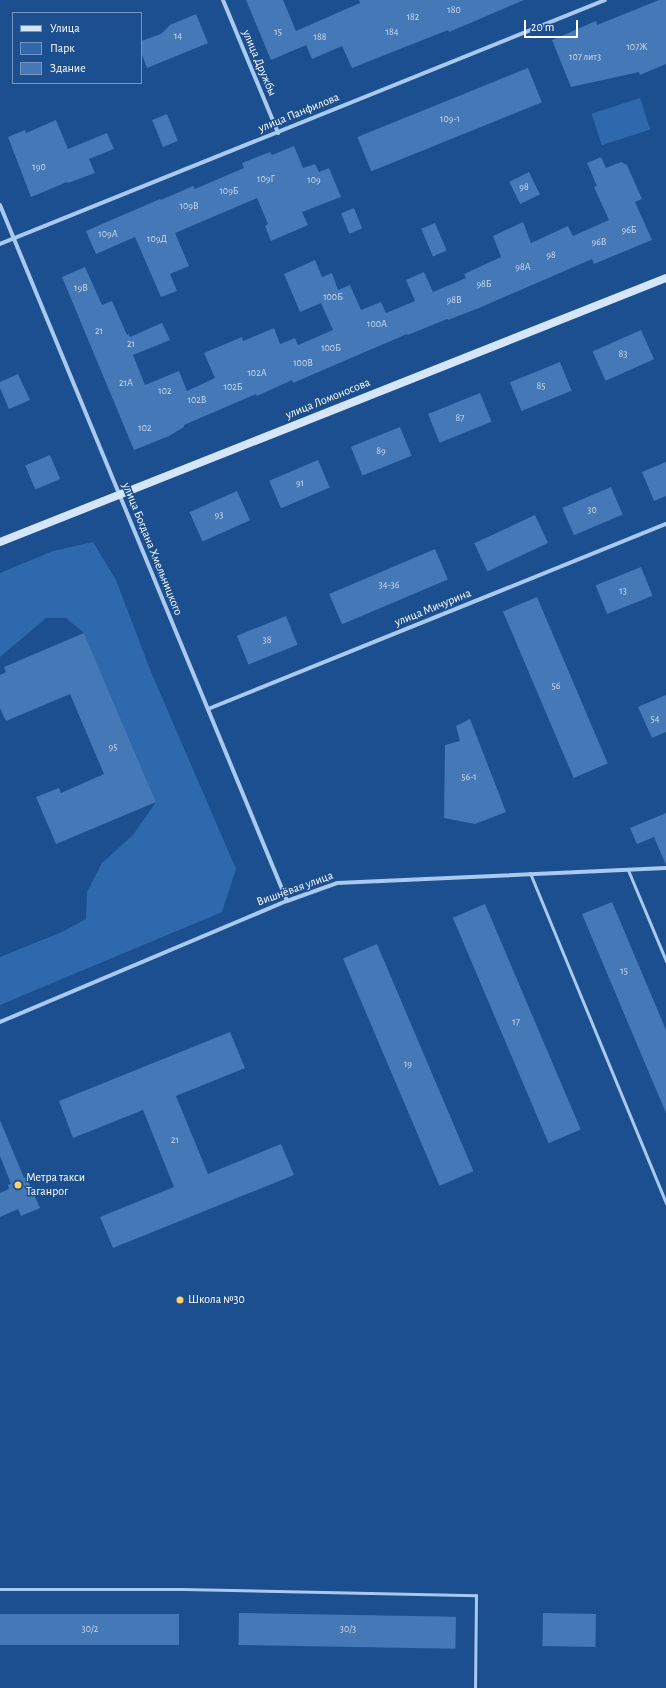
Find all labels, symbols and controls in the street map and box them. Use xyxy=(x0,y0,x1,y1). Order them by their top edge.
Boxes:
house number: 180 xyxy=(447,5,461,17)
legend xyxy=(12,12,142,84)
house number: 182 xyxy=(407,12,419,24)
scale bar xyxy=(526,12,580,38)
text: 20 m xyxy=(531,21,554,33)
text: Улица xyxy=(50,22,80,34)
house number: 15 xyxy=(274,27,282,39)
house number: 184 xyxy=(386,27,398,39)
street label: улица Дружбы xyxy=(239,28,279,98)
house number: 14 xyxy=(174,31,182,43)
house number: 188 xyxy=(314,32,326,44)
text: Парк xyxy=(50,42,75,54)
house number: 107Ж xyxy=(626,42,648,54)
house number: 107 лит3 xyxy=(569,52,601,64)
text: Здание xyxy=(50,62,86,74)
street label: улица Панфилова xyxy=(256,90,342,136)
house number: 109-1 xyxy=(440,114,460,126)
house number: 190 xyxy=(32,162,46,174)
house number: 109Г xyxy=(257,174,275,186)
house number: 109 xyxy=(307,175,321,187)
house number: 98 xyxy=(519,182,529,194)
house number: 109Б xyxy=(219,186,239,198)
house number: 109В xyxy=(179,201,199,213)
house number: 96Б xyxy=(621,225,637,237)
house number: 109А xyxy=(98,229,118,241)
house number: 109Д xyxy=(147,234,167,246)
house number: 96В xyxy=(591,237,607,249)
house number: 98 xyxy=(546,250,556,262)
house number: 98А xyxy=(515,262,531,274)
house number: 98Б xyxy=(476,279,492,291)
house number: 19В xyxy=(74,283,88,295)
house number: 100Б xyxy=(323,292,343,304)
house number: 98В xyxy=(446,295,462,307)
house number: 100А xyxy=(367,319,387,331)
house number: 21 xyxy=(95,326,103,338)
house number: 21 xyxy=(127,339,135,351)
house number: 100Б xyxy=(321,343,341,355)
house number: 83 xyxy=(619,349,627,361)
house number: 100В xyxy=(293,358,313,370)
house number: 102А xyxy=(247,368,267,380)
street label: улица Ломоносова xyxy=(284,375,372,423)
house number: 21А xyxy=(119,378,133,390)
house number: 85 xyxy=(537,381,545,393)
house number: 102Б xyxy=(224,382,242,394)
house number: 102 xyxy=(158,386,172,398)
house number: 102В xyxy=(188,395,206,407)
house number: 87 xyxy=(456,413,464,425)
house number: 102 xyxy=(138,423,152,435)
house number: 89 xyxy=(376,446,386,458)
house number: 91 xyxy=(296,478,304,490)
street label: улица Богдана Хмельницкого xyxy=(119,481,185,617)
house number: 30 xyxy=(587,505,597,517)
house number: 93 xyxy=(215,510,223,522)
house number: 34-36 xyxy=(379,580,399,592)
street label: улица Мичурина xyxy=(393,586,473,630)
house number: 13 xyxy=(619,586,627,598)
house number: 38 xyxy=(263,635,271,647)
house number: 56 xyxy=(552,681,560,693)
house number: 54 xyxy=(651,714,659,726)
house number: 95 xyxy=(109,742,117,754)
house number: 56-1 xyxy=(461,772,477,784)
street label: Вишнёвая улица xyxy=(255,869,335,909)
house number: 15 xyxy=(620,966,628,978)
house number: 17 xyxy=(512,1017,520,1029)
house number: 19 xyxy=(404,1059,412,1071)
house number: 21 xyxy=(171,1135,179,1147)
place label: Метра такси Таганрог xyxy=(26,1171,85,1199)
marker: Метра такси Таганрог xyxy=(13,1180,23,1190)
place label: Школа №30 xyxy=(188,1293,245,1307)
marker: Школа №30 xyxy=(175,1295,185,1305)
house number: 30/2 xyxy=(82,1624,98,1636)
house number: 30/3 xyxy=(340,1624,356,1636)

